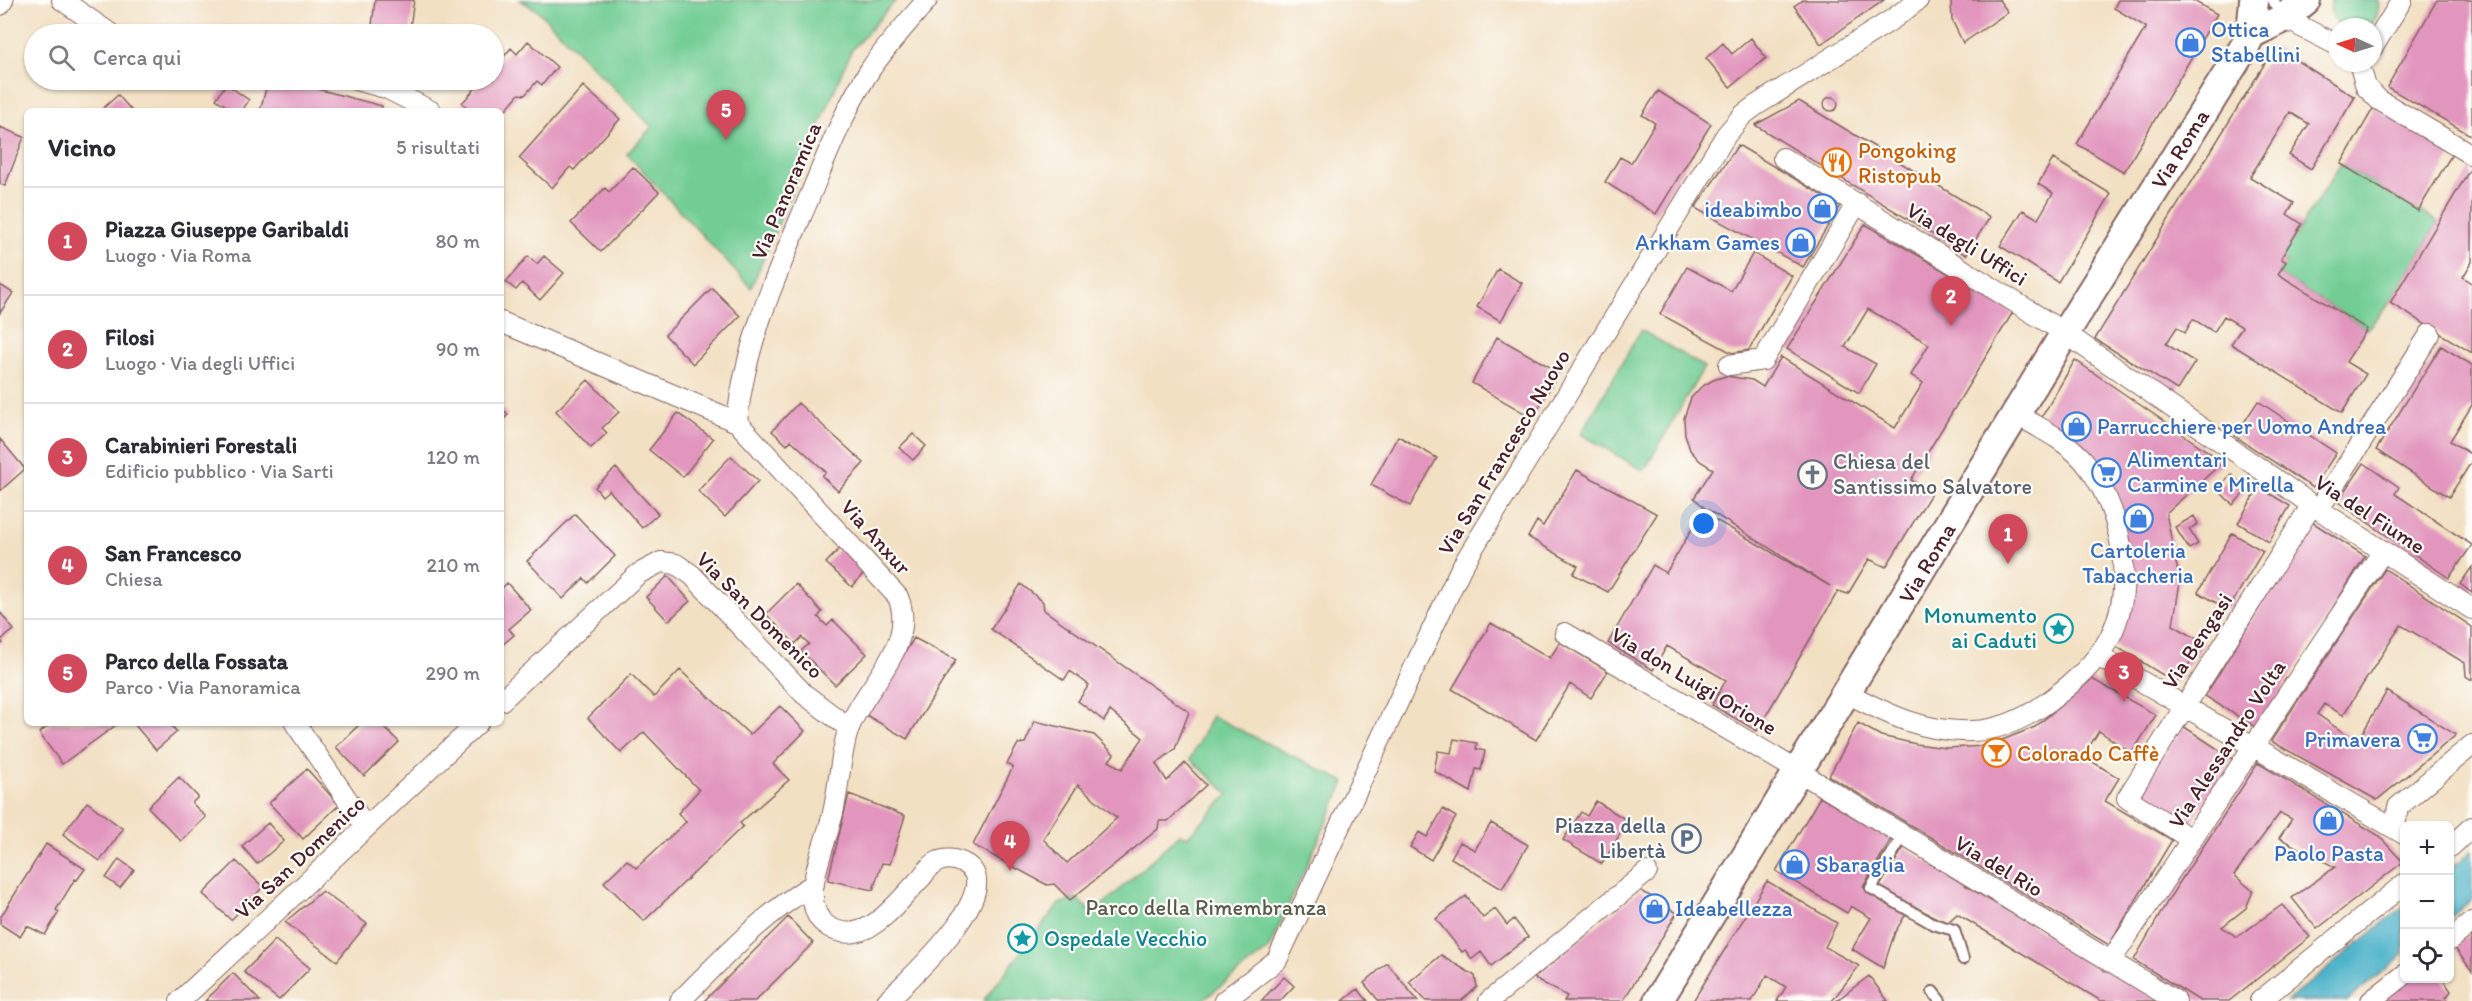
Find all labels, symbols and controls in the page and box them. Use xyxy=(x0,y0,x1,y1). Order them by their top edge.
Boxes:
place label: Ottica Stabellini xyxy=(2211,16,2300,68)
north arrow xyxy=(2328,18,2382,72)
search box xyxy=(24,24,504,90)
shop icon: Ottica Stabellini xyxy=(2174,26,2206,58)
icon: search xyxy=(45,41,78,74)
text: Cerca qui xyxy=(93,44,181,71)
pin: 5 xyxy=(706,90,746,140)
street label: Via Roma xyxy=(2145,104,2215,194)
street label: Via Panoramica xyxy=(745,118,827,264)
text: Vicino xyxy=(48,131,116,163)
text: 5 risultati xyxy=(396,135,480,159)
place label: Pongoking Ristopub xyxy=(1858,137,1957,189)
restaurant icon: Pongoking Ristopub xyxy=(1821,147,1853,179)
shop icon: ideabimbo xyxy=(1807,193,1839,225)
place label: ideabimbo xyxy=(1704,196,1802,223)
street label: Via degli Uffici xyxy=(1902,196,2032,292)
text: Piazza Giuseppe Garibaldi xyxy=(105,216,349,243)
shop icon: Arkham Games xyxy=(1785,226,1817,258)
text: 1 xyxy=(63,229,72,253)
text: 80 m xyxy=(435,229,480,253)
place label: Arkham Games xyxy=(1635,229,1780,256)
text: Luogo · Via Roma xyxy=(105,243,251,267)
pin: 2 xyxy=(1932,276,1970,326)
text: Filosi xyxy=(105,324,155,351)
text: 2 xyxy=(62,337,73,361)
text: 90 m xyxy=(436,337,480,361)
street label: Via San Francesco Nuovo xyxy=(1432,344,1576,560)
text: Luogo · Via degli Uffici xyxy=(105,351,295,375)
shop icon: Parrucchiere per Uomo Andrea xyxy=(2060,410,2092,442)
place label: Parrucchiere per Uomo Andrea xyxy=(2097,413,2387,440)
text: Carabinieri Forestali xyxy=(105,432,297,459)
text: 3 xyxy=(62,445,73,469)
text: 120 m xyxy=(427,445,480,469)
place label: Alimentari Carmine e Mirella xyxy=(2127,446,2295,498)
place label: Chiesa del Santissimo Salvatore xyxy=(1833,448,2032,500)
supermarket icon: Alimentari Carmine e Mirella xyxy=(2090,456,2122,488)
church icon: Chiesa del Santissimo Salvatore xyxy=(1796,458,1828,490)
text: Edificio pubblico · Via Sarti xyxy=(105,459,334,483)
street label: Via del Fiume xyxy=(2310,468,2430,560)
street label: Via Anxur xyxy=(835,494,917,580)
shop icon: Cartoleria Tabaccheria xyxy=(2122,502,2154,534)
your location xyxy=(1689,509,1718,538)
pin: 1 xyxy=(1988,514,2028,564)
street label: Via Roma xyxy=(1892,517,1962,608)
place label: Cartoleria Tabaccheria xyxy=(2082,537,2194,589)
text: San Francesco xyxy=(105,540,242,567)
street label: Via San Domenico xyxy=(691,546,829,684)
text: 4 xyxy=(61,553,74,577)
text: 210 m xyxy=(427,553,480,577)
text: Chiesa xyxy=(105,567,163,591)
street label: Via Bengasi xyxy=(2156,588,2238,694)
place label: Monumento ai Caduti xyxy=(1924,602,2037,654)
place icon: Monumento ai Caduti xyxy=(2042,612,2074,644)
street label: Via don Luigi Orione xyxy=(1606,621,1782,741)
text: Parco della Fossata xyxy=(105,648,288,675)
pin: 3 xyxy=(2104,652,2144,702)
street label: Via Alessandro Volta xyxy=(2162,654,2292,833)
text: 5 xyxy=(62,661,73,685)
text: 290 m xyxy=(425,661,480,685)
text: Parco · Via Panoramica xyxy=(105,675,301,699)
supermarket icon: Primavera xyxy=(2406,723,2438,755)
place label: Primavera xyxy=(2305,726,2402,753)
bar icon: Colorado Caffè xyxy=(1980,737,2012,769)
place label: Colorado Caffè xyxy=(2017,740,2159,767)
street label: Via San Domenico xyxy=(229,789,371,925)
shop icon: Paolo Pasta xyxy=(2313,805,2345,837)
place label: Piazza della Libertà xyxy=(1555,812,1667,864)
map controls xyxy=(2400,821,2454,983)
button: + xyxy=(2400,821,2454,875)
pin: 4 xyxy=(990,822,1030,871)
parking icon: Piazza della Libertà xyxy=(1671,822,1703,854)
street label: Via del Rio xyxy=(1950,829,2048,903)
place label: Paolo Pasta xyxy=(2274,840,2384,867)
shop icon: Sbaraglia xyxy=(1779,848,1811,880)
place label: Sbaraglia xyxy=(1816,851,1905,878)
button: − xyxy=(2400,875,2454,929)
shop icon: Ideabellezza xyxy=(1638,892,1670,924)
park label: Parco della Rimembranza xyxy=(1085,894,1327,921)
place label: Ideabellezza xyxy=(1675,895,1793,922)
place icon: Ospedale Vecchio xyxy=(1007,922,1039,954)
place label: Ospedale Vecchio xyxy=(1044,925,1207,952)
button: locate xyxy=(2400,929,2454,983)

